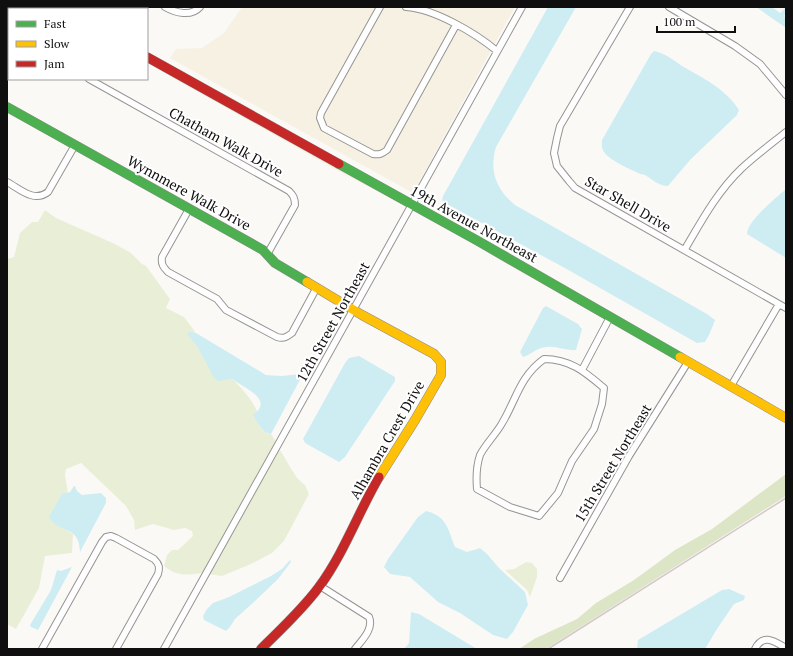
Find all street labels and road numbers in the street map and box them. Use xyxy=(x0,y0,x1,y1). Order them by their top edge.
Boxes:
street label: Chatham Walk Drive xyxy=(166,102,287,181)
street label: Wynnmere Walk Drive xyxy=(124,151,254,234)
street label: Star Shell Drive xyxy=(582,171,675,236)
street label: 19th Avenue Northeast xyxy=(407,181,542,267)
street label: 12th Street Northeast xyxy=(292,258,374,385)
street label: Alhambra Crest Drive xyxy=(345,377,428,503)
street label: 15th Street Northeast xyxy=(570,399,656,525)

